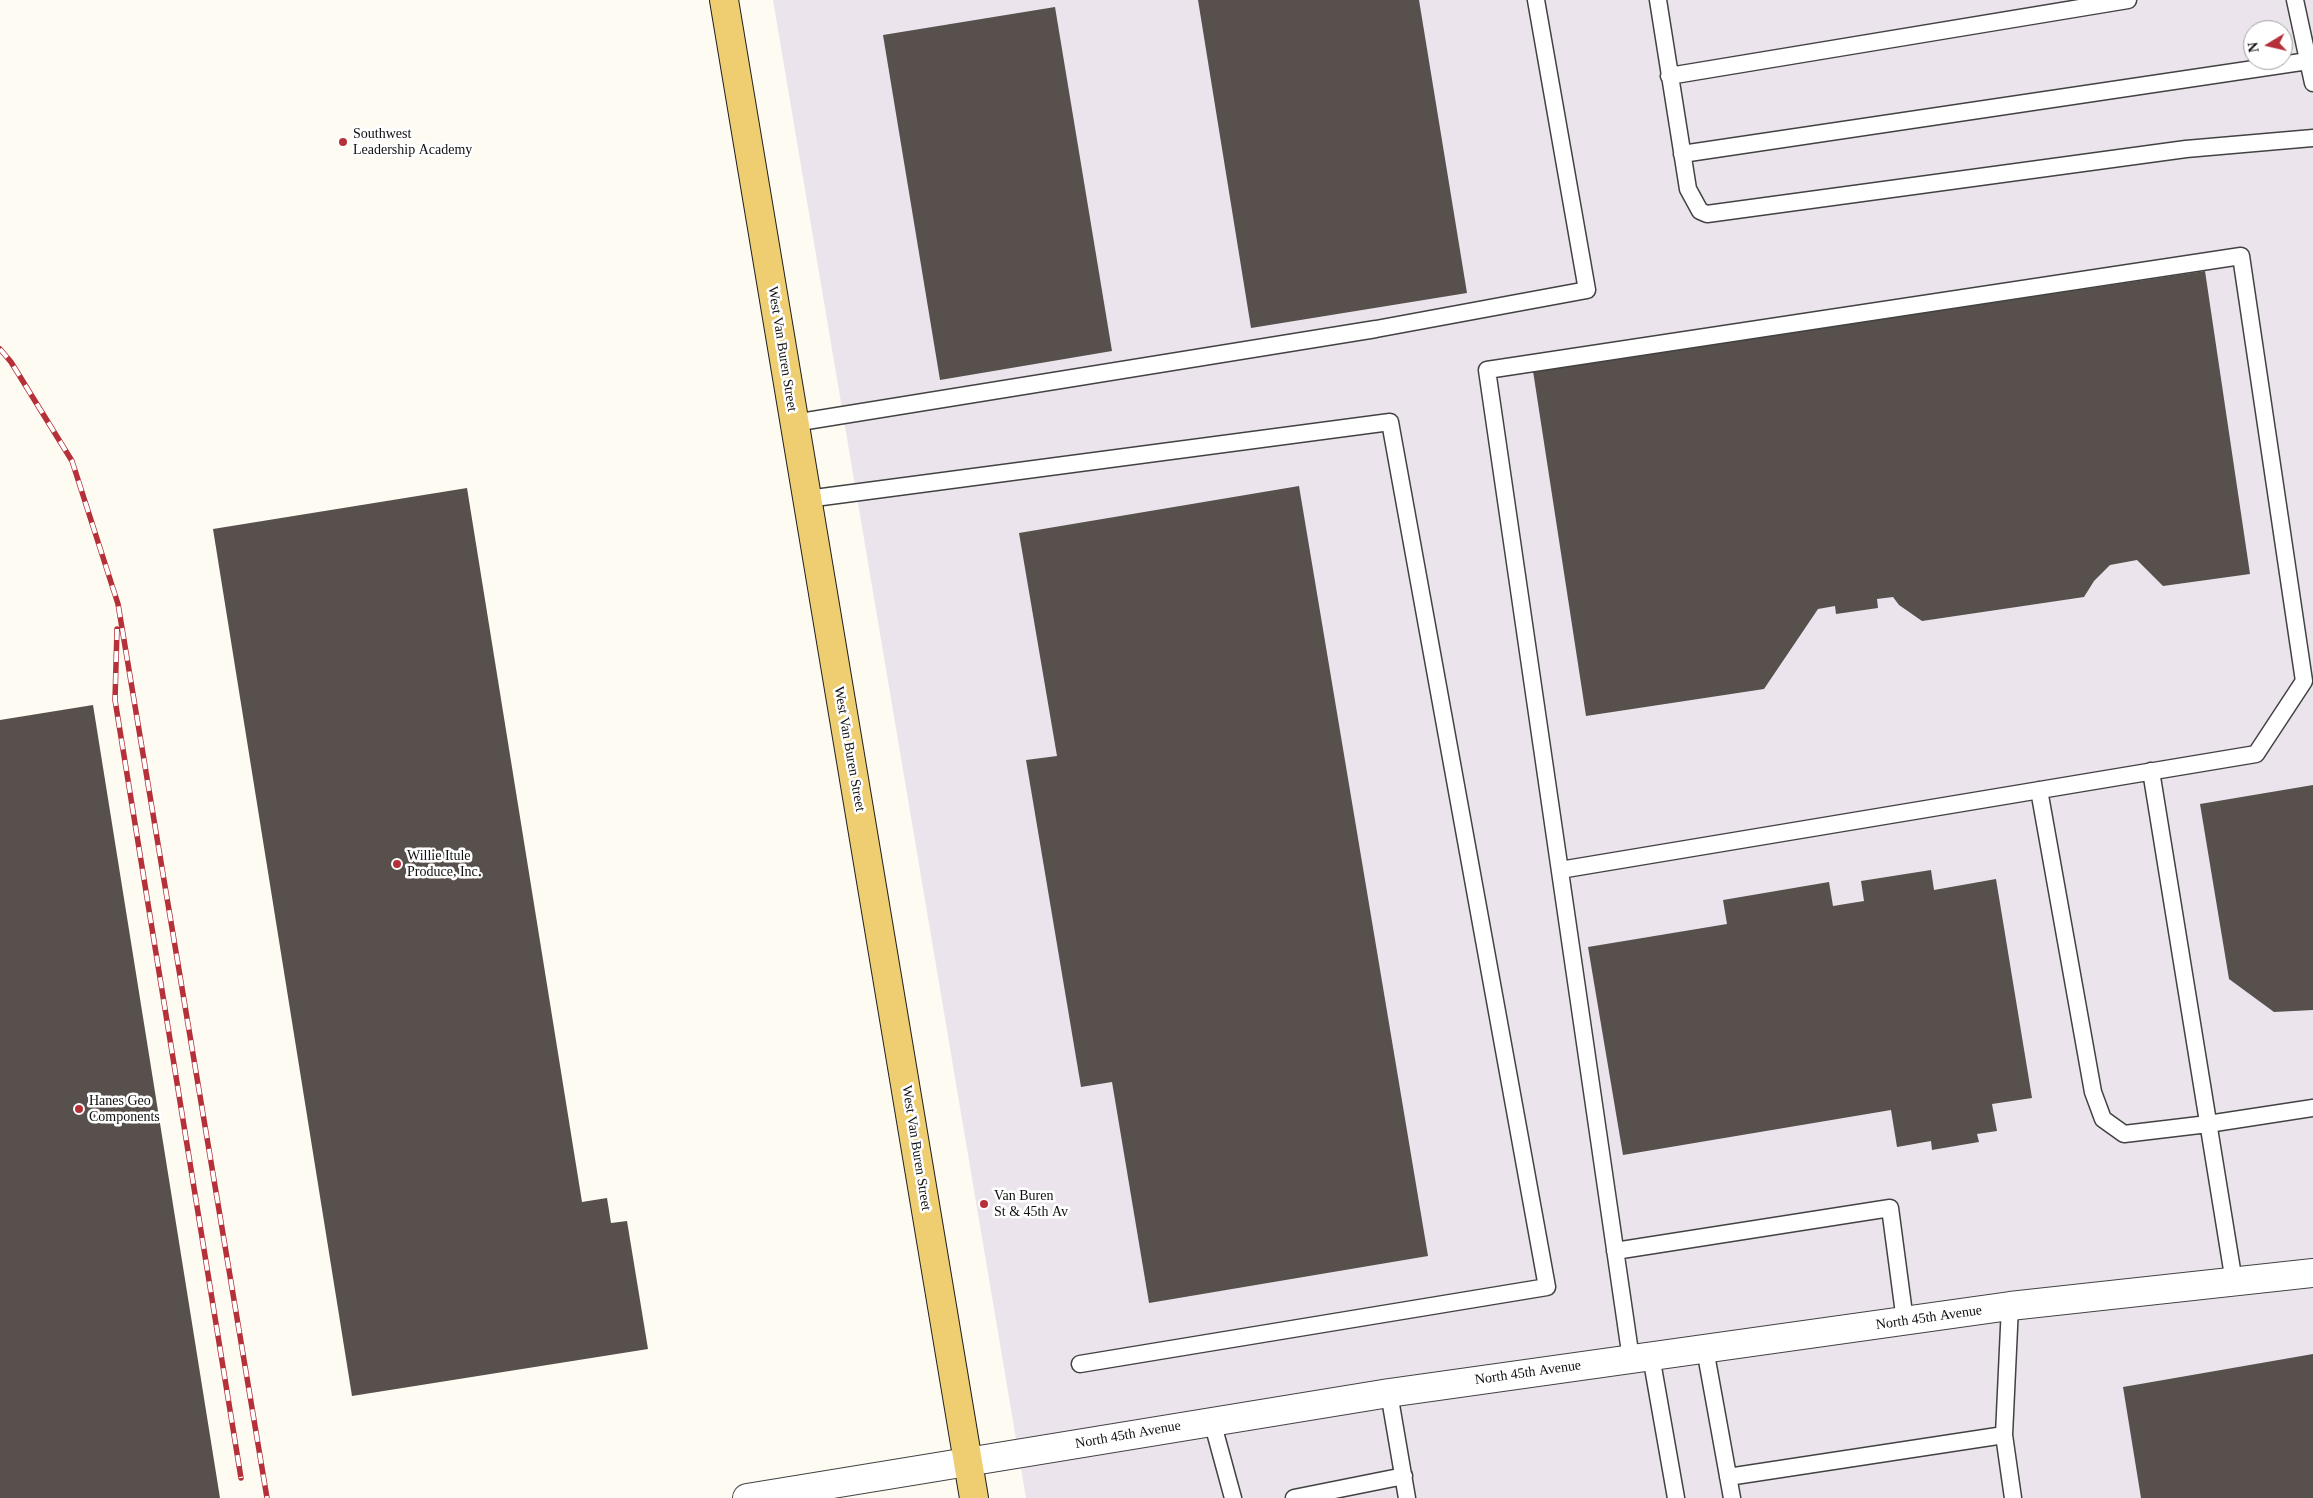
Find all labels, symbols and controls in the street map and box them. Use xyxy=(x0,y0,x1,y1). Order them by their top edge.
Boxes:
north arrow xyxy=(2243,20,2293,70)
text: N xyxy=(2245,41,2262,53)
place label: Southwest Leadership Academy xyxy=(353,126,472,158)
marker: Southwest Leadership Academy xyxy=(337,136,349,148)
street label: West Van Buren Street xyxy=(764,285,800,413)
street label: West Van Buren Street xyxy=(830,685,868,813)
place label: Willie Itule Produce, Inc. xyxy=(407,848,481,880)
marker: Willie Itule Produce, Inc. xyxy=(391,858,403,870)
street label: West Van Buren Street xyxy=(898,1084,934,1212)
place label: Hanes Geo Components xyxy=(89,1093,160,1126)
marker: Hanes Geo Components xyxy=(73,1103,85,1115)
place label: Van Buren St & 45th Av xyxy=(994,1188,1068,1220)
marker: Van Buren St & 45th Av xyxy=(978,1198,990,1210)
street label: North 45th Avenue xyxy=(1875,1302,1983,1334)
street label: North 45th Avenue xyxy=(1474,1357,1582,1389)
street label: North 45th Avenue xyxy=(1074,1417,1182,1453)

